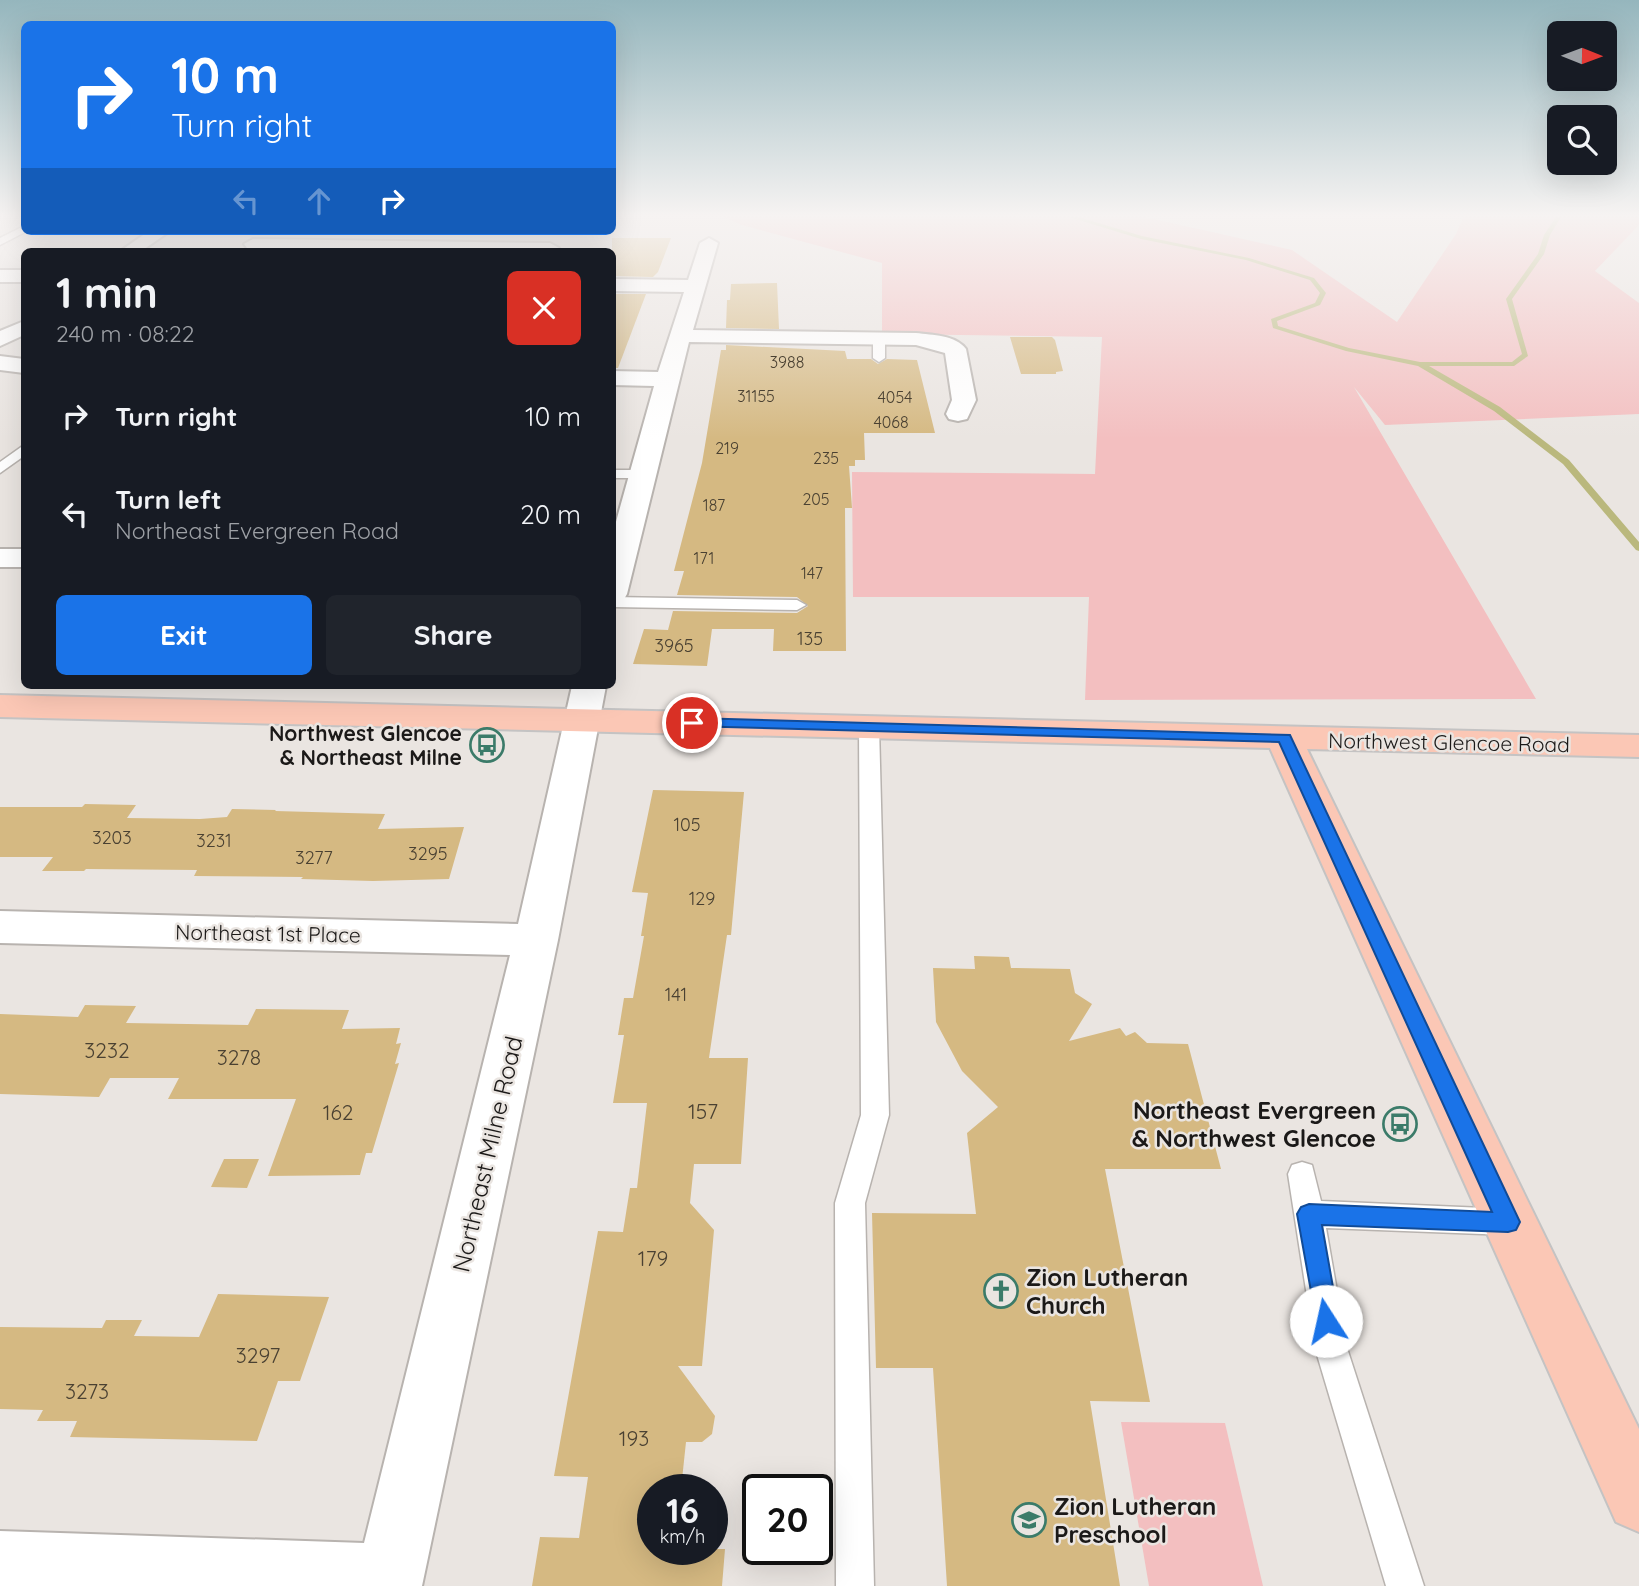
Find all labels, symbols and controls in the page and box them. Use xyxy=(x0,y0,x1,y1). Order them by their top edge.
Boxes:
north arrow xyxy=(1547,21,1617,91)
map controls xyxy=(1547,21,1617,175)
text: 10 m xyxy=(171,44,279,105)
icon: right xyxy=(56,49,147,140)
text: Turn right xyxy=(171,105,312,145)
button: search xyxy=(1547,105,1617,175)
icon: left xyxy=(227,182,265,220)
icon: ahead xyxy=(300,182,338,220)
icon: right xyxy=(373,182,411,220)
text: 1 min xyxy=(56,266,158,319)
button: close xyxy=(507,271,581,345)
text: 240 m · 08:22 xyxy=(56,319,194,348)
house number: 3988 xyxy=(770,352,804,372)
house number: 31155 xyxy=(737,386,775,406)
house number: 4054 xyxy=(877,387,913,407)
icon: right xyxy=(56,397,94,435)
text: Turn right xyxy=(115,400,237,433)
text: 10 m xyxy=(525,400,581,433)
house number: 4068 xyxy=(873,412,909,432)
house number: 219 xyxy=(715,438,739,458)
house number: 235 xyxy=(813,448,839,468)
text: Turn left xyxy=(115,483,222,516)
house number: 205 xyxy=(802,489,830,509)
icon: left xyxy=(56,495,94,533)
house number: 187 xyxy=(703,495,725,515)
text: 20 m xyxy=(520,498,581,531)
text: Northeast Evergreen Road xyxy=(115,516,399,545)
house number: 171 xyxy=(694,548,714,568)
house number: 147 xyxy=(801,563,823,583)
button: Exit xyxy=(56,595,312,675)
button: Share xyxy=(326,595,581,675)
house number: 135 xyxy=(797,627,823,650)
house number: 3965 xyxy=(655,634,693,657)
pin xyxy=(662,693,722,753)
icon: arrive xyxy=(673,704,711,742)
place label: Northwest Glencoe & Northeast Milne xyxy=(269,720,462,770)
bus stop icon: Northwest Glencoe & Northeast Milne xyxy=(468,726,506,764)
street label: Northwest Glencoe Road xyxy=(1328,727,1570,757)
house number: 105 xyxy=(673,813,701,836)
house number: 3203 xyxy=(92,826,132,849)
house number: 3231 xyxy=(196,829,232,852)
house number: 3295 xyxy=(408,842,448,865)
house number: 3277 xyxy=(295,846,333,869)
house number: 129 xyxy=(689,887,715,910)
street label: Northeast 1st Place xyxy=(175,918,361,948)
house number: 141 xyxy=(665,983,687,1006)
street label: Northeast Milne Road xyxy=(445,1033,529,1275)
house number: 3232 xyxy=(84,1037,130,1063)
house number: 3278 xyxy=(217,1044,261,1070)
place label: Northeast Evergreen & Northwest Glencoe xyxy=(1132,1095,1376,1153)
house number: 157 xyxy=(688,1098,718,1124)
house number: 162 xyxy=(323,1099,353,1125)
bus stop icon: Northeast Evergreen & Northwest Glencoe xyxy=(1381,1105,1419,1143)
house number: 179 xyxy=(638,1245,668,1271)
place label: Zion Lutheran Church xyxy=(1026,1262,1188,1320)
church icon: Zion Lutheran Church xyxy=(982,1272,1020,1310)
position arrow xyxy=(1289,1284,1363,1358)
house number: 3297 xyxy=(236,1342,280,1368)
house number: 3273 xyxy=(65,1378,109,1404)
house number: 193 xyxy=(619,1425,649,1451)
speed limit sign: 20 xyxy=(742,1474,833,1565)
text: 16 xyxy=(666,1488,699,1532)
place label: Zion Lutheran Preschool xyxy=(1054,1491,1216,1549)
school or university icon: Zion Lutheran Preschool xyxy=(1010,1501,1048,1539)
text: km/h xyxy=(660,1525,705,1548)

